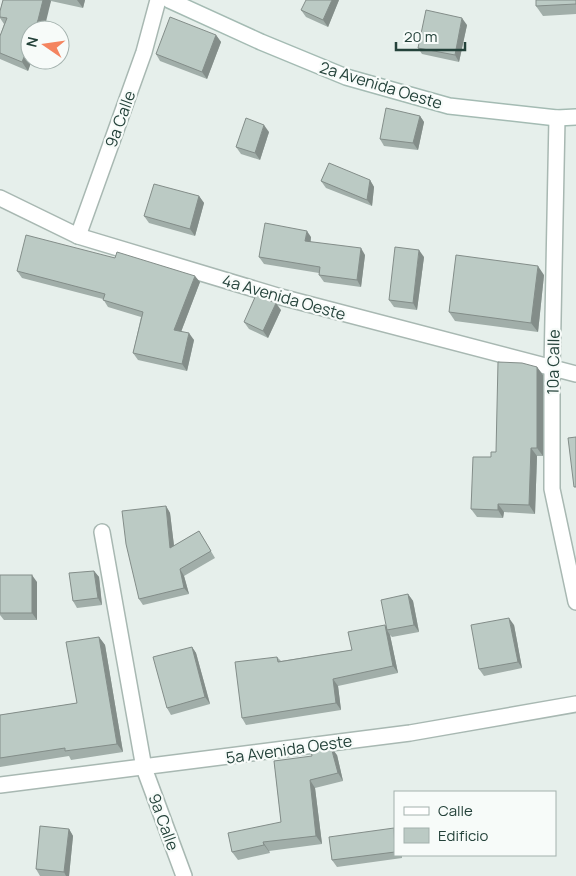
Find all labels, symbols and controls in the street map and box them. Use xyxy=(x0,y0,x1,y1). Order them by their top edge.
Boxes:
north arrow xyxy=(20,20,70,70)
scale bar xyxy=(396,20,465,52)
text: 20 m xyxy=(404,26,437,47)
text: N xyxy=(21,35,42,49)
street label: 2a Avenida Oeste xyxy=(317,56,445,114)
street label: 9a Calle xyxy=(100,87,140,151)
street label: 4a Avenida Oeste xyxy=(220,269,348,325)
street label: 10a Calle xyxy=(541,329,565,395)
street label: 5a Avenida Oeste xyxy=(224,729,354,769)
street label: 9a Calle xyxy=(144,790,184,854)
legend xyxy=(394,791,556,856)
text: Calle xyxy=(438,800,473,821)
text: Edificio xyxy=(438,825,489,846)

